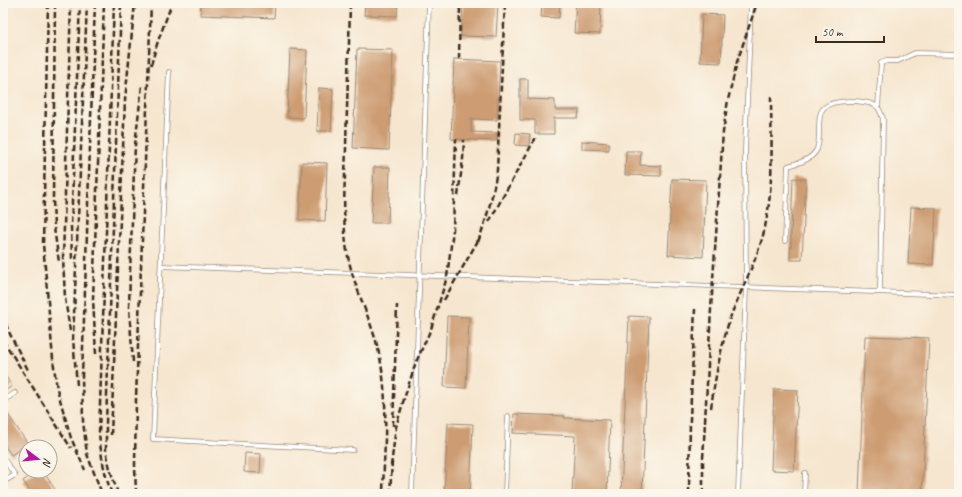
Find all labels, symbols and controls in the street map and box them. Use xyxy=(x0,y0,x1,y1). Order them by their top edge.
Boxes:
scale bar xyxy=(816,18,884,44)
text: 50 m xyxy=(822,24,844,40)
north arrow xyxy=(18,439,58,479)
text: N xyxy=(39,457,55,469)

